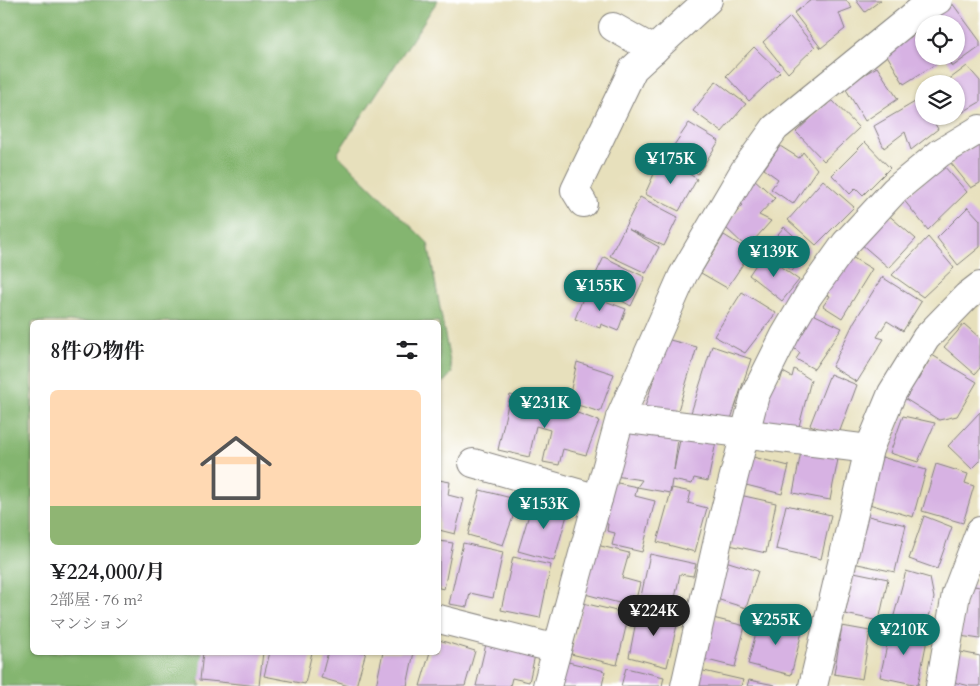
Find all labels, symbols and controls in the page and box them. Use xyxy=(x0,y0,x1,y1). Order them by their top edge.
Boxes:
map controls xyxy=(915,15,965,125)
button: locate xyxy=(915,15,965,65)
button: layers xyxy=(915,75,965,125)
pin: ¥175K xyxy=(636,142,706,185)
text: ¥175K xyxy=(646,148,696,170)
pin: ¥139K xyxy=(739,236,809,278)
text: ¥139K xyxy=(749,241,799,263)
pin: ¥155K xyxy=(565,270,635,312)
text: ¥155K xyxy=(575,275,625,297)
icon: filters xyxy=(393,336,421,364)
text: 8件の物件 xyxy=(50,337,145,366)
pin: ¥231K xyxy=(510,386,580,429)
text: ¥231K xyxy=(520,392,570,414)
icon: home xyxy=(191,423,281,513)
pin: ¥153K xyxy=(509,488,579,530)
text: ¥153K xyxy=(519,493,569,515)
text: ¥224,000/月 xyxy=(50,558,166,587)
text: 2部屋 · 76 m² xyxy=(50,589,142,611)
pin: ¥224K xyxy=(619,594,689,637)
text: ¥224K xyxy=(629,600,679,622)
pin: ¥255K xyxy=(741,604,811,646)
text: ¥255K xyxy=(751,609,801,631)
text: マンション xyxy=(50,613,129,635)
pin: ¥210K xyxy=(869,614,939,656)
text: ¥210K xyxy=(879,619,929,641)

